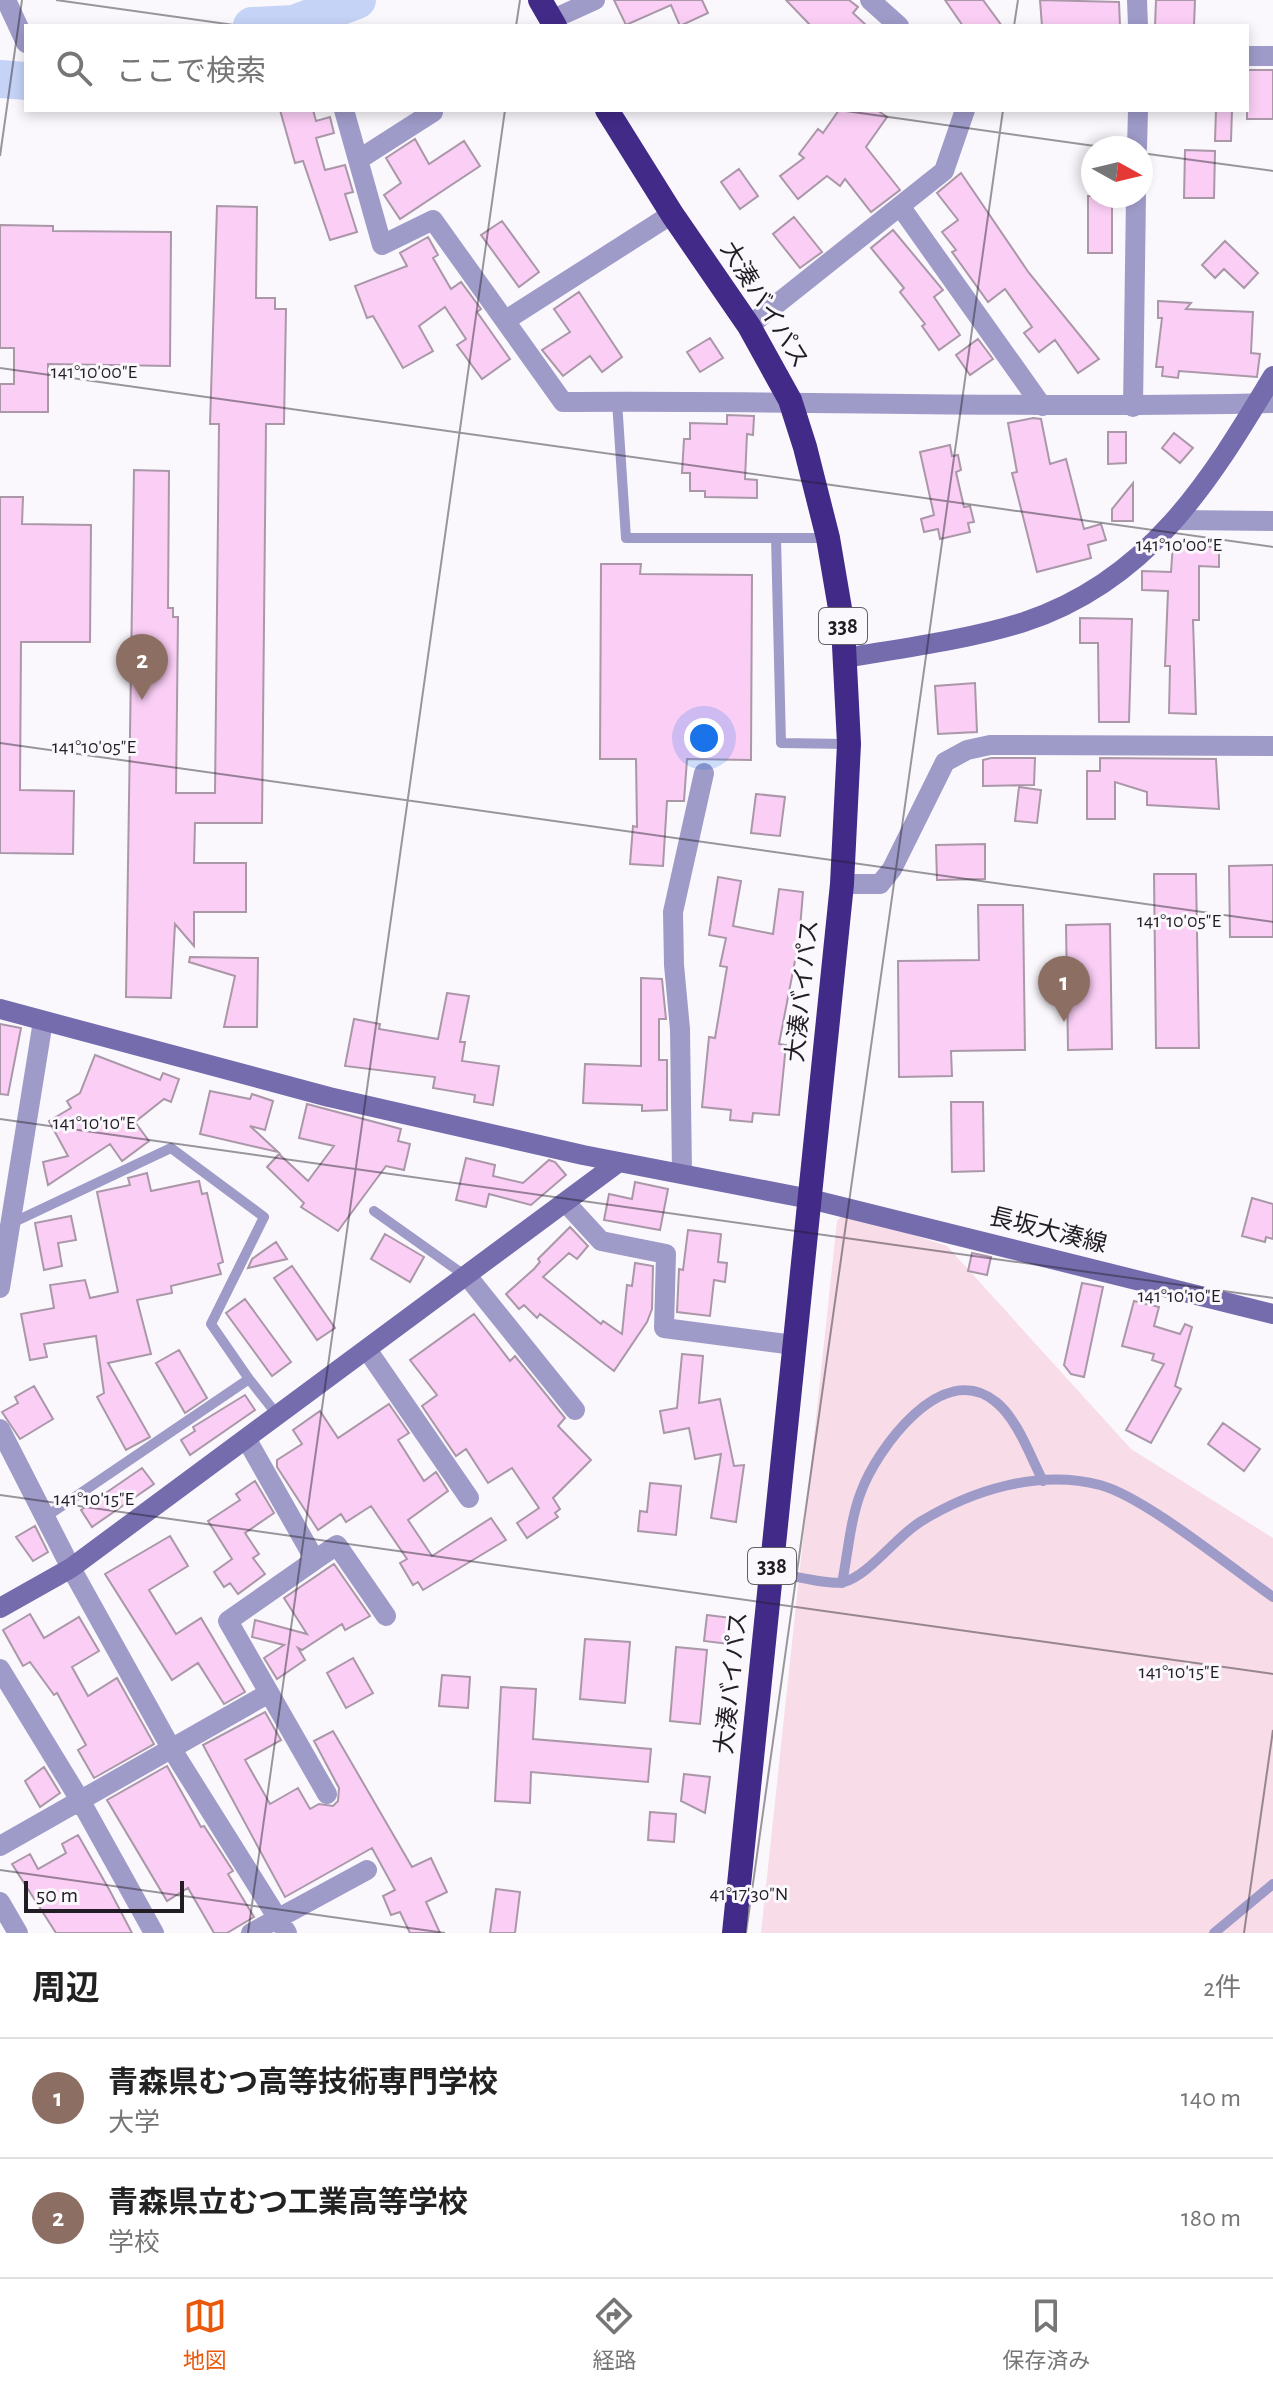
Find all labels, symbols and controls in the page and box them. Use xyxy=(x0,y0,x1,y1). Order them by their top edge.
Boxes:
search box xyxy=(24,24,1249,112)
icon: search xyxy=(52,46,96,90)
text: ここで検索 xyxy=(116,57,266,87)
north arrow xyxy=(1081,136,1153,208)
street label: 大湊バイパス xyxy=(716,237,814,372)
text: 141°10'00"E xyxy=(51,362,138,382)
text: 141°10'00"E xyxy=(1136,535,1223,555)
road number: 338 xyxy=(819,608,867,644)
pin: 2 xyxy=(116,634,168,700)
your location xyxy=(684,718,724,758)
text: 141°10'05"E xyxy=(52,737,136,757)
text: 141°10'05"E xyxy=(1137,911,1221,931)
street label: 大湊バイパス xyxy=(782,918,822,1064)
pin: 1 xyxy=(1038,956,1090,1022)
text: 141°10'10"E xyxy=(53,1113,136,1133)
street label: 長坂大湊線 xyxy=(987,1203,1110,1257)
text: 141°10'10"E xyxy=(1138,1286,1221,1306)
text: 141°10'15"E xyxy=(54,1489,135,1509)
road number: 338 xyxy=(748,1548,796,1584)
street label: 大湊バイパス xyxy=(711,1610,751,1756)
text: 141°10'15"E xyxy=(1139,1662,1220,1682)
scale bar xyxy=(24,1877,184,1913)
text: 50 m xyxy=(36,1884,78,1906)
text: 41°17'30"N xyxy=(710,1884,788,1904)
text: 周辺 xyxy=(32,1972,100,2006)
text: 2件 xyxy=(1203,1975,1241,2001)
text: 青森県むつ高等技術専門学校 xyxy=(108,2068,498,2098)
text: 1 xyxy=(53,2085,63,2111)
text: 140 m xyxy=(1181,2085,1241,2111)
text: 大学 xyxy=(108,2110,160,2136)
text: 青森県立むつ工業高等学校 xyxy=(108,2188,468,2218)
text: 2 xyxy=(52,2205,64,2231)
text: 180 m xyxy=(1181,2205,1241,2231)
text: 学校 xyxy=(108,2230,160,2256)
tab: 地図 xyxy=(183,2294,227,2374)
tab: 経路 xyxy=(592,2294,636,2374)
tab: 保存済み xyxy=(1002,2294,1090,2374)

